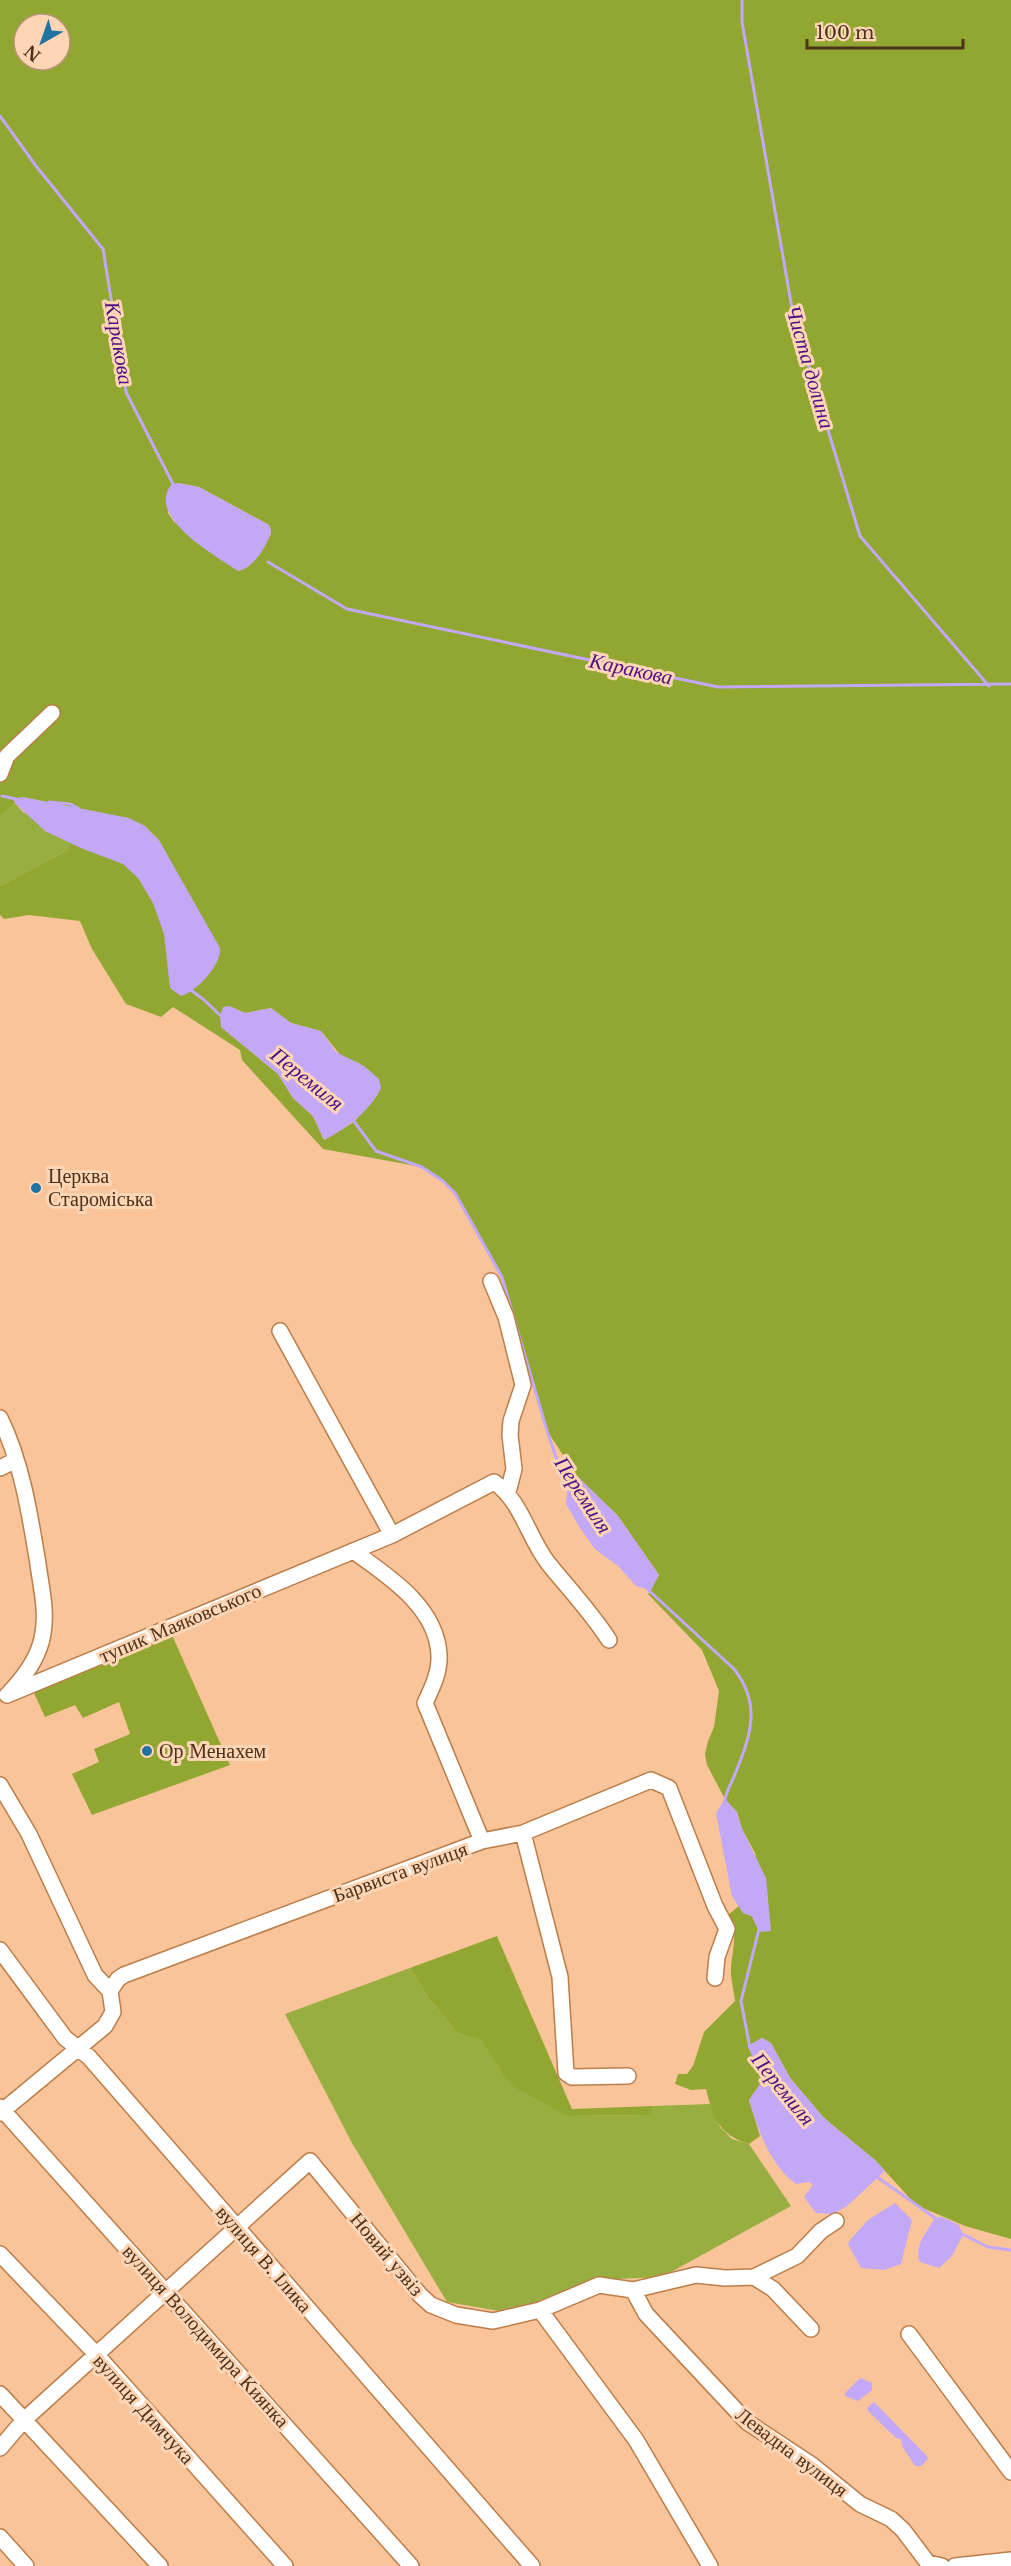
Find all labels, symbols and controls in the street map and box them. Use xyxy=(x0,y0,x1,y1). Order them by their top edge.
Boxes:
north arrow xyxy=(12,12,72,72)
scale bar xyxy=(807,12,963,50)
text: 100 m xyxy=(816,22,874,44)
text: N xyxy=(20,41,45,66)
water label: Каракова xyxy=(99,298,139,387)
water label: Чиста долина xyxy=(780,302,840,432)
water label: Каракова xyxy=(586,647,675,690)
water label: Перемиля xyxy=(264,1041,349,1116)
place label: Церква Староміська xyxy=(48,1164,153,1211)
marker: Церква Староміська xyxy=(29,1181,43,1195)
water label: Перемиля xyxy=(548,1451,617,1538)
street label: тупик Маяковського xyxy=(95,1578,265,1668)
place label: Ор Менахем xyxy=(159,1739,267,1763)
marker: Ор Менахем xyxy=(140,1744,154,1758)
street label: Барвиста вулиця xyxy=(329,1837,471,1907)
water label: Перемиля xyxy=(745,2046,820,2131)
street label: вулиця В. Ілика xyxy=(211,2200,317,2318)
street label: Новий узвіз xyxy=(345,2207,429,2301)
street label: вулиця Володимира Киянка xyxy=(118,2240,295,2432)
street label: вулиця Димчука xyxy=(88,2349,200,2469)
street label: Левадна вулиця xyxy=(731,2402,853,2502)

